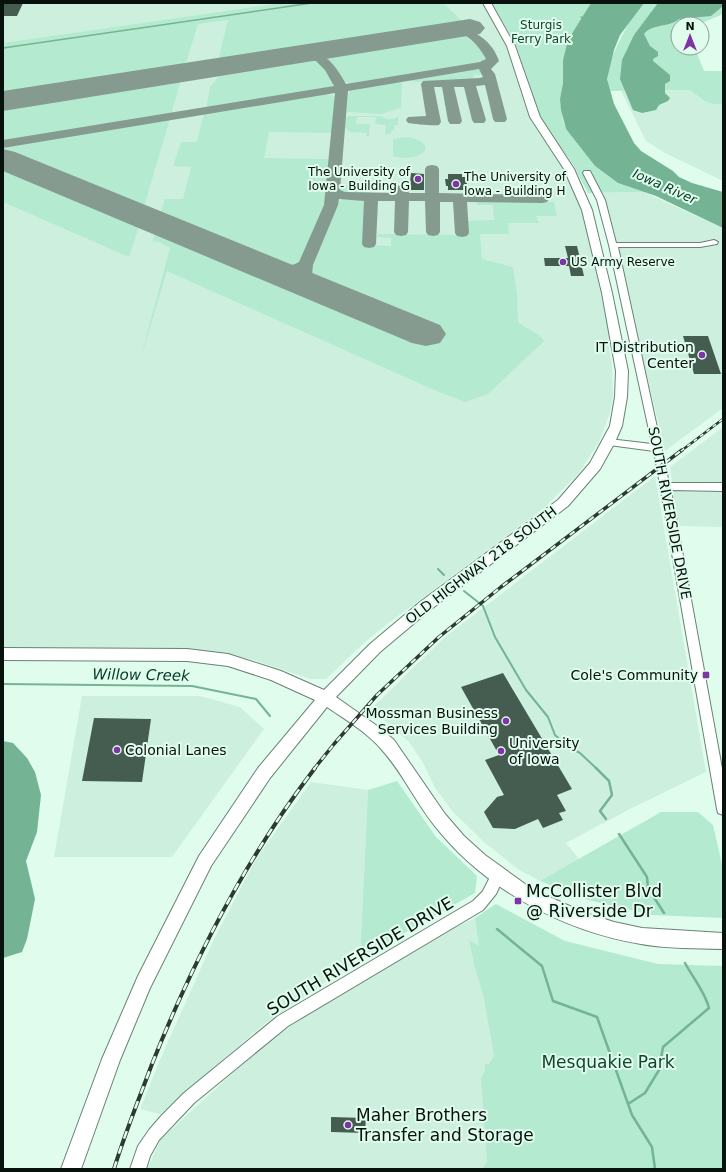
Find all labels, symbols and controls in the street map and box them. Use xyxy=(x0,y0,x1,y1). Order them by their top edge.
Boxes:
north arrow xyxy=(670,16,710,56)
park label: Sturgis Ferry Park xyxy=(511,18,571,46)
text: N xyxy=(685,20,695,33)
place label: The University of Iowa - Building G xyxy=(307,165,411,193)
water label: Iowa River xyxy=(631,166,701,208)
place label: The University of Iowa - Building H xyxy=(463,170,567,198)
marker: The University of Iowa - Building G xyxy=(413,174,423,184)
marker: The University of Iowa - Building H xyxy=(451,179,461,189)
place label: US Army Reserve xyxy=(571,255,675,269)
marker: US Army Reserve xyxy=(558,257,568,267)
place label: IT Distribution Center xyxy=(595,339,694,371)
marker: IT Distribution Center xyxy=(697,350,707,360)
street label: SOUTH RIVERSIDE DRIVE xyxy=(645,425,695,601)
street label: OLD HIGHWAY 218 SOUTH xyxy=(402,503,560,627)
water label: Willow Creek xyxy=(92,665,191,685)
place label: Cole's Community xyxy=(571,667,698,683)
marker: Cole's Community xyxy=(701,670,711,680)
place label: Mossman Business Services Building xyxy=(365,705,498,737)
marker: Mossman Business Services Building xyxy=(501,716,511,726)
place label: University of Iowa xyxy=(509,735,580,767)
place label: Colonial Lanes xyxy=(125,742,227,758)
marker: Colonial Lanes xyxy=(112,745,122,755)
marker: University of Iowa xyxy=(496,746,506,756)
place label: McCollister Blvd @ Riverside Dr xyxy=(526,881,662,921)
street label: SOUTH RIVERSIDE DRIVE xyxy=(263,892,457,1020)
marker: McCollister Blvd @ Riverside Dr xyxy=(513,896,523,906)
park label: Mesquakie Park xyxy=(541,1052,675,1072)
place label: Maher Brothers Transfer and Storage xyxy=(355,1105,534,1145)
marker: Maher Brothers Transfer and Storage xyxy=(343,1120,353,1130)

